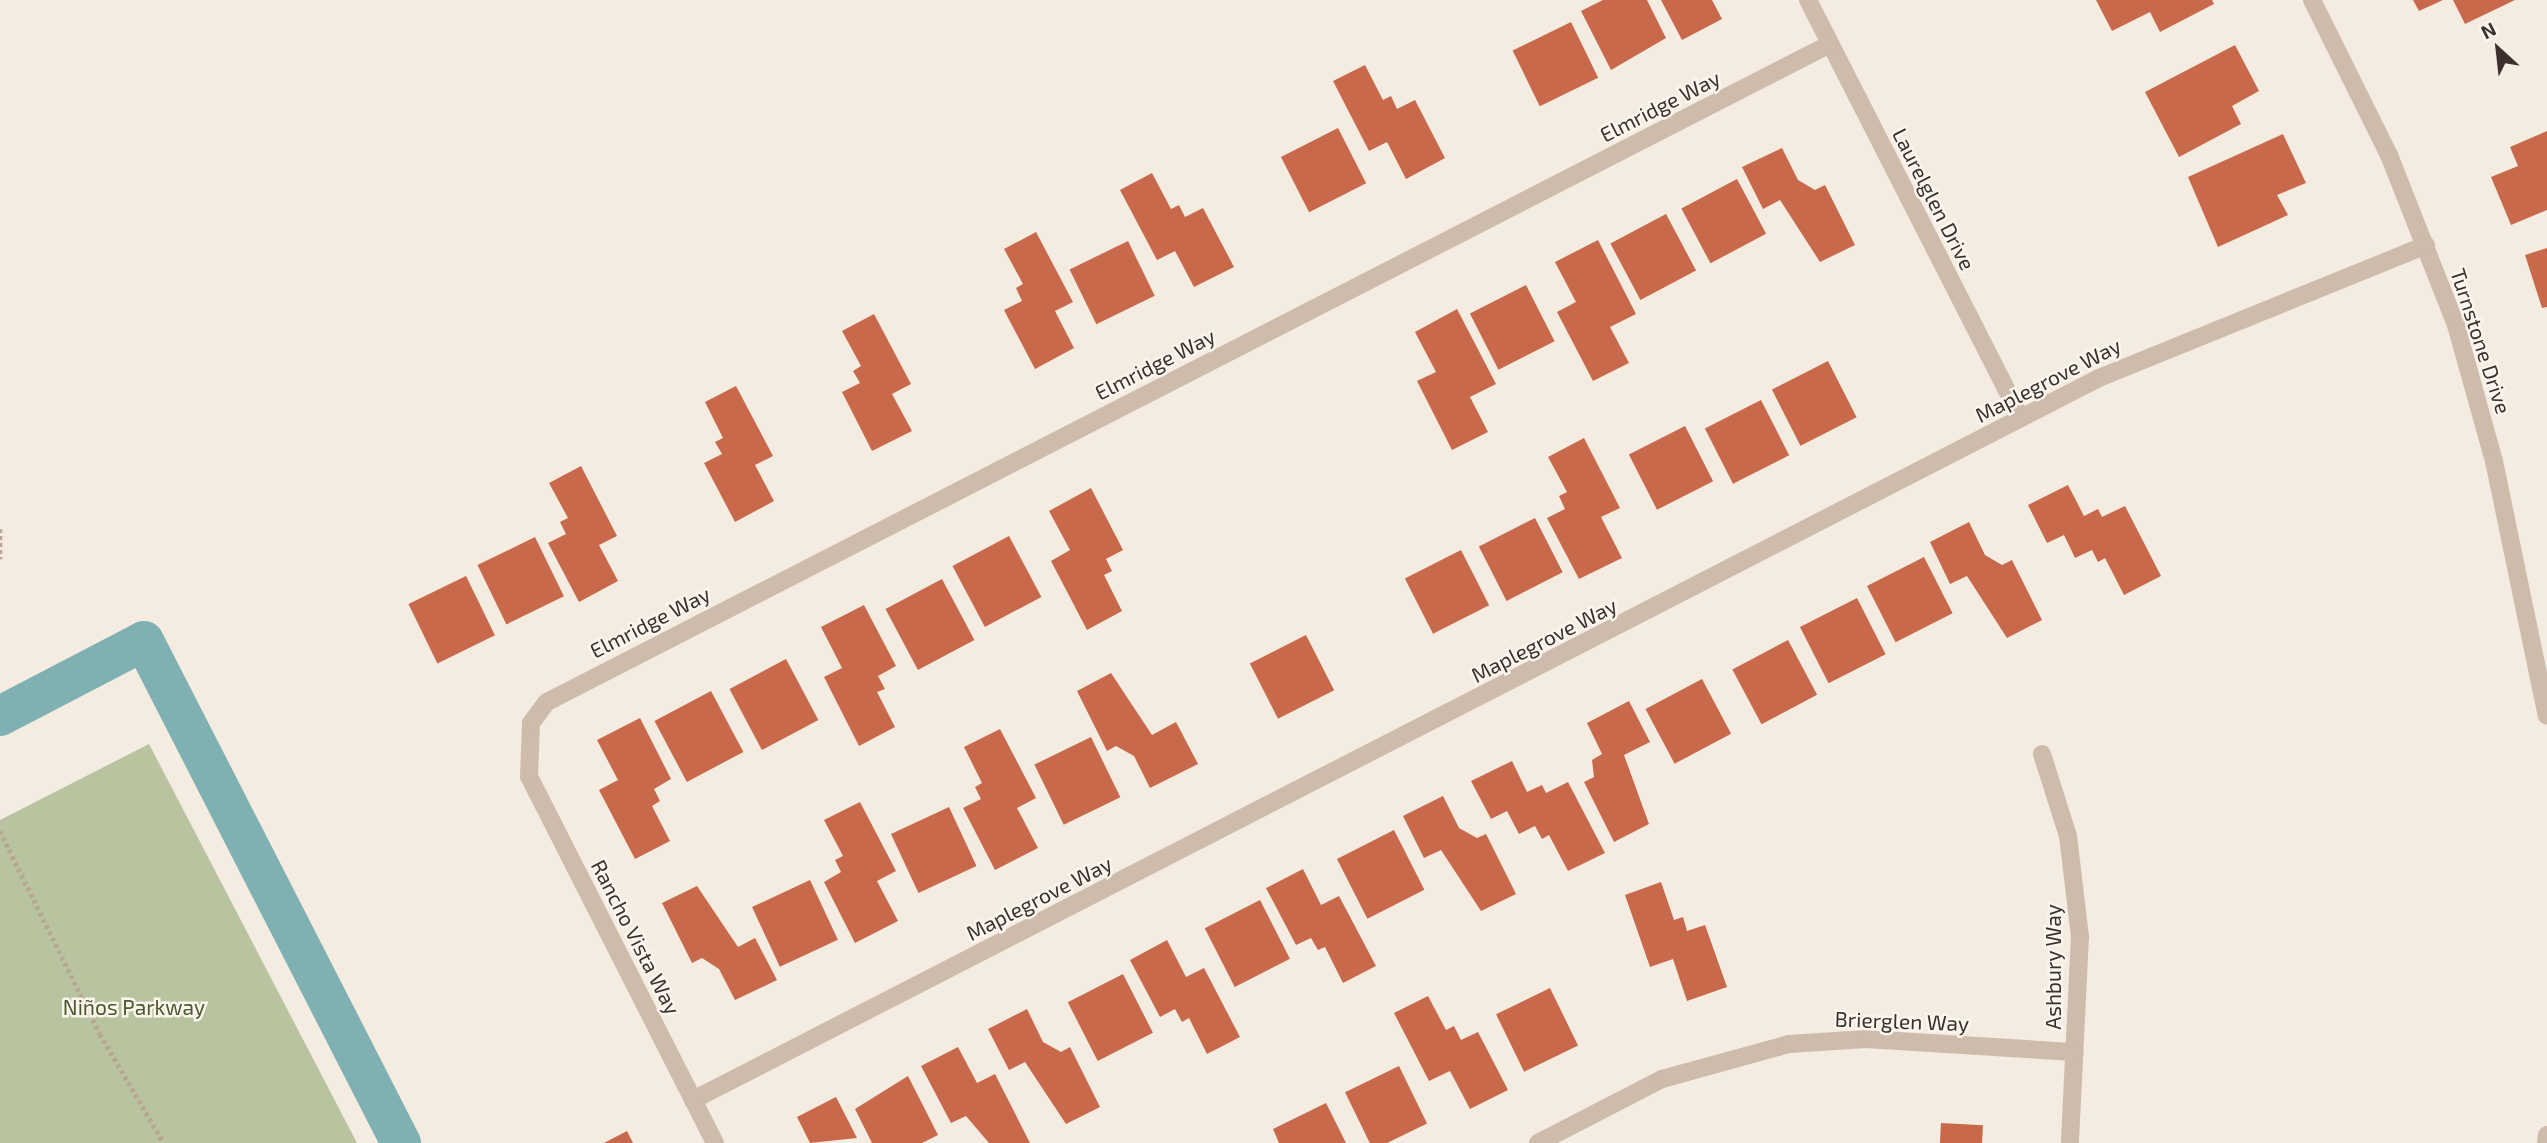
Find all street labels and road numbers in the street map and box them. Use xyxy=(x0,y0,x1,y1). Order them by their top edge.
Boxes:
street label: Elmridge Way xyxy=(1595,65,1725,147)
street label: Laurelglen Drive xyxy=(1887,124,1981,274)
street label: Turnstone Drive xyxy=(2446,265,2516,417)
street label: Elmridge Way xyxy=(1090,323,1220,405)
street label: Maplegrove Way xyxy=(1971,332,2125,428)
street label: Elmridge Way xyxy=(585,581,715,663)
street label: Maplegrove Way xyxy=(1467,592,1621,688)
street label: Maplegrove Way xyxy=(962,850,1116,946)
street label: Rancho Vista Way xyxy=(586,855,686,1019)
street label: Ashbury Way xyxy=(2040,904,2066,1030)
street label: Brierglen Way xyxy=(1834,1006,1970,1036)

